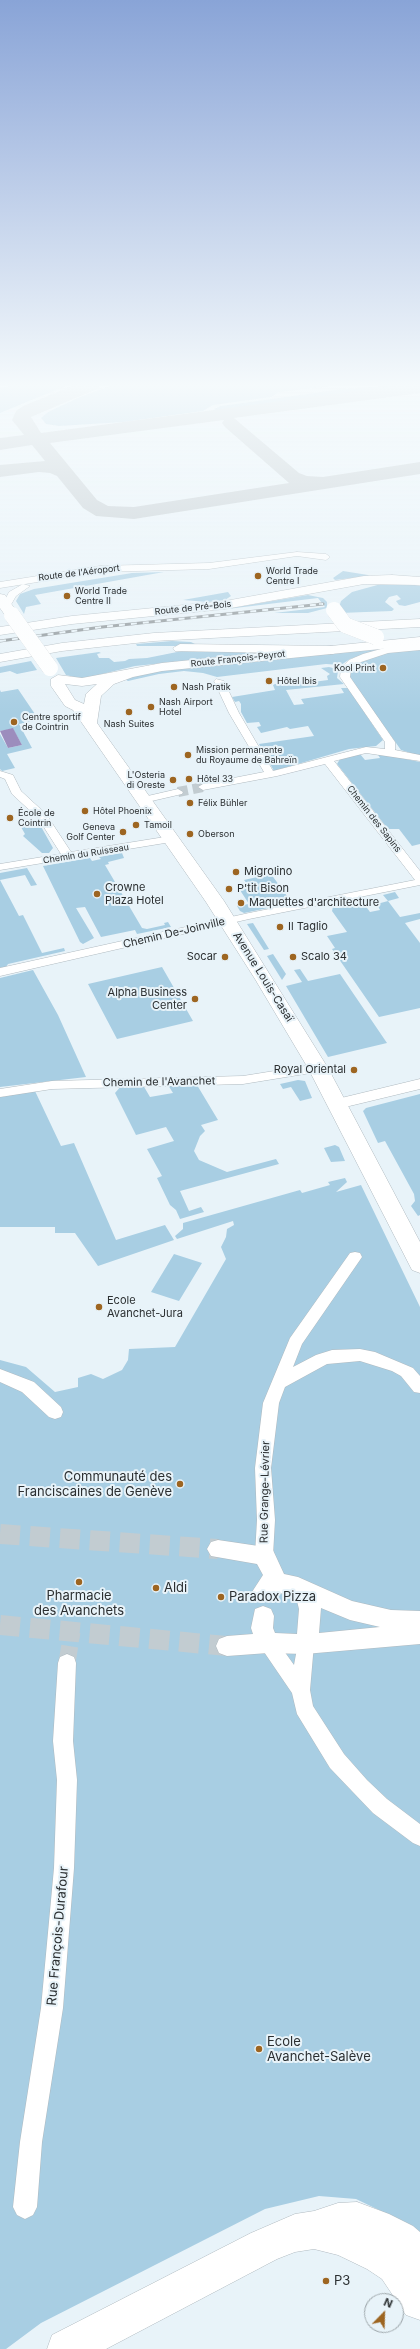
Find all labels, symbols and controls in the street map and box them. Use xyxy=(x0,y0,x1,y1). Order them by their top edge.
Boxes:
street label: Route de l'Aéroport xyxy=(38,563,120,583)
place label: World Trade Centre I xyxy=(266,566,318,587)
marker: World Trade Centre I xyxy=(253,571,263,581)
place label: World Trade Centre II xyxy=(75,586,127,607)
marker: World Trade Centre II xyxy=(62,591,72,601)
street label: Route de Pré-Bois xyxy=(154,599,232,617)
street label: Route François-Peyrot xyxy=(190,649,286,669)
place label: Kool Print xyxy=(334,663,375,673)
marker: Kool Print xyxy=(378,663,388,673)
marker: Hôtel Ibis xyxy=(264,676,274,686)
place label: Hôtel Ibis xyxy=(277,676,317,686)
marker: Nash Pratik xyxy=(169,682,179,692)
place label: Nash Pratik xyxy=(182,682,231,692)
place label: Nash Airport Hotel xyxy=(159,697,213,718)
marker: Nash Airport Hotel xyxy=(146,702,156,712)
marker: Nash Suites xyxy=(124,707,134,717)
place label: Centre sportif de Cointrin xyxy=(22,712,81,733)
marker: Centre sportif de Cointrin xyxy=(9,717,19,727)
place label: Nash Suites xyxy=(104,719,154,729)
place label: Mission permanente du Royaume de Bahreïn xyxy=(196,745,297,766)
marker: Mission permanente du Royaume de Bahreïn xyxy=(183,750,193,760)
place label: L'Osteria di Oreste xyxy=(127,770,165,791)
marker: Hôtel 33 xyxy=(184,774,194,784)
place label: Hôtel 33 xyxy=(197,774,233,784)
marker: L'Osteria di Oreste xyxy=(168,775,178,785)
street label: Chemin des Sapins xyxy=(345,783,403,855)
marker: Félix Bühler xyxy=(185,798,195,808)
place label: Félix Bühler xyxy=(198,798,247,808)
marker: Hôtel Phoenix xyxy=(80,806,90,816)
place label: Hôtel Phoenix xyxy=(93,806,152,816)
place label: École de Cointrin xyxy=(18,808,55,829)
marker: École de Cointrin xyxy=(5,813,15,823)
marker: Tamoil xyxy=(131,820,141,830)
place label: Tamoil xyxy=(144,820,172,830)
place label: Geneva Golf Center xyxy=(66,822,115,843)
marker: Geneva Golf Center xyxy=(118,827,128,837)
marker: Oberson xyxy=(185,829,195,839)
place label: Oberson xyxy=(198,829,234,839)
street label: Chemin du Ruisseau xyxy=(42,842,130,866)
place label: Migrolino xyxy=(244,865,292,879)
marker: Migrolino xyxy=(231,867,241,877)
place label: Crowne Plaza Hotel xyxy=(105,881,164,907)
place label: P'tit Bison xyxy=(237,882,289,896)
marker: P'tit Bison xyxy=(224,884,234,894)
marker: Crowne Plaza Hotel xyxy=(92,889,102,899)
place label: Maquettes d'architecture xyxy=(249,896,379,910)
marker: Maquettes d'architecture xyxy=(236,898,246,908)
street label: Chemin De-Joinville xyxy=(122,915,226,951)
place label: Il Taglio xyxy=(288,920,328,934)
marker: Il Taglio xyxy=(275,922,285,932)
street label: Avenue Louis-Casaï xyxy=(230,930,296,1024)
place label: Socar xyxy=(187,950,217,964)
place label: Scalo 34 xyxy=(301,950,347,964)
marker: Socar xyxy=(220,952,230,962)
marker: Scalo 34 xyxy=(288,952,298,962)
place label: Alpha Business Center xyxy=(108,986,187,1012)
marker: Alpha Business Center xyxy=(190,994,200,1004)
place label: Royal Oriental xyxy=(274,1063,346,1077)
marker: Royal Oriental xyxy=(349,1065,359,1075)
street label: Chemin de l'Avanchet xyxy=(103,1074,215,1090)
place label: Ecole Avanchet-Jura xyxy=(107,1294,183,1320)
marker: Ecole Avanchet-Jura xyxy=(94,1302,104,1312)
street label: Rue Grange-Lévrier xyxy=(258,1441,272,1543)
place label: Communauté des Franciscaines de Genève xyxy=(18,1469,172,1500)
marker: Communauté des Franciscaines de Genève xyxy=(175,1479,185,1489)
marker: Pharmacie des Avanchets xyxy=(74,1577,84,1587)
place label: Aldi xyxy=(164,1580,187,1596)
marker: Aldi xyxy=(151,1583,161,1593)
place label: Pharmacie des Avanchets xyxy=(34,1588,124,1619)
place label: Paradox Pizza xyxy=(229,1589,316,1605)
marker: Paradox Pizza xyxy=(216,1592,226,1602)
street label: Rue François-Durafour xyxy=(44,1866,72,2006)
place label: Ecole Avanchet-Salève xyxy=(267,2034,371,2065)
marker: Ecole Avanchet-Salève xyxy=(254,2044,264,2054)
place label: P3 xyxy=(334,2273,350,2289)
marker: P3 xyxy=(321,2276,331,2286)
north arrow xyxy=(364,2293,404,2333)
text: N xyxy=(382,2295,395,2311)

